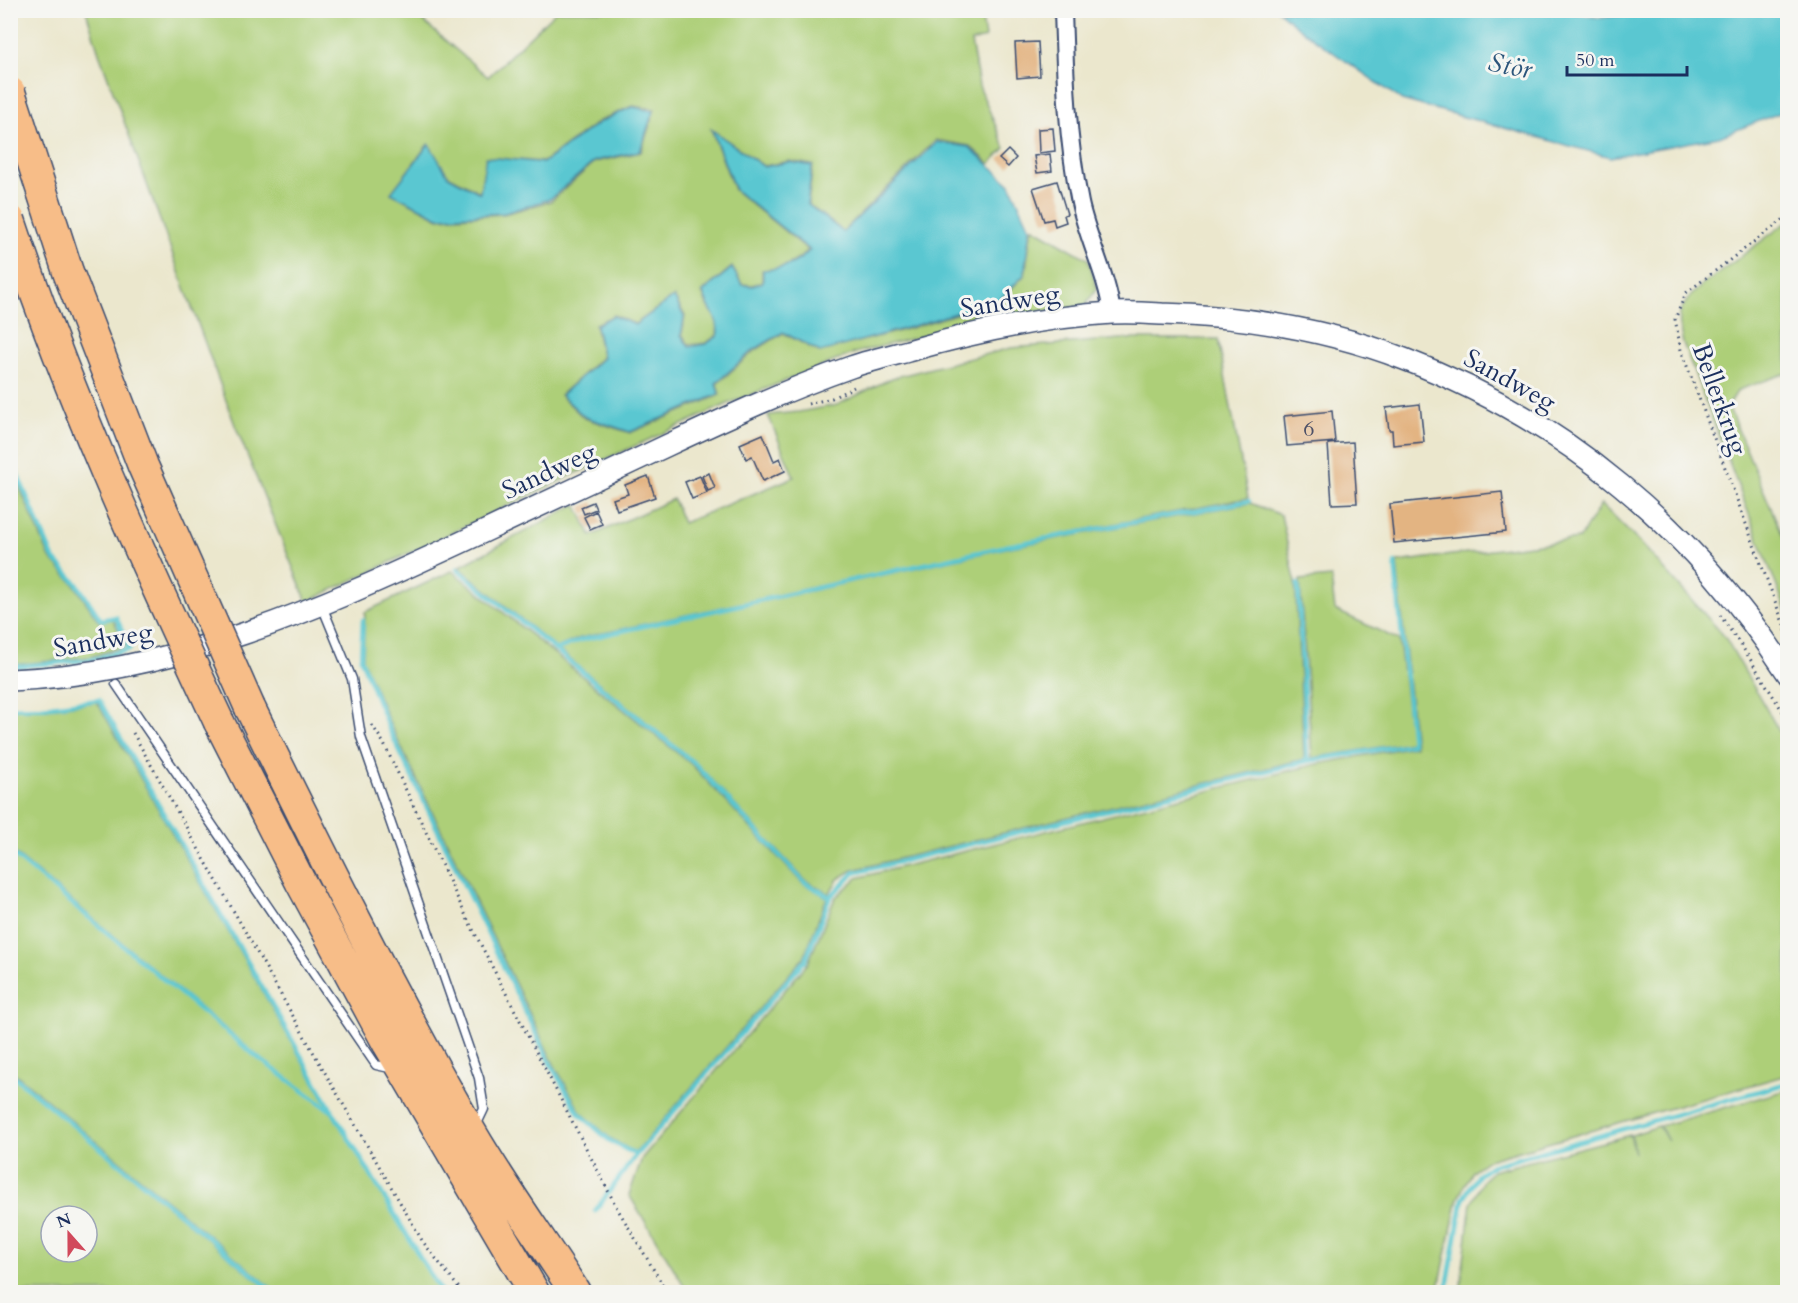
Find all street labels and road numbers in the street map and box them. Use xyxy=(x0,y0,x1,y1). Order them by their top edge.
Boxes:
street label: Sandweg xyxy=(958,276,1063,326)
street label: Bellerkrug xyxy=(1684,338,1756,460)
street label: Sandweg xyxy=(1458,340,1563,420)
street label: Sandweg xyxy=(496,434,602,508)
street label: Sandweg xyxy=(51,614,156,666)

